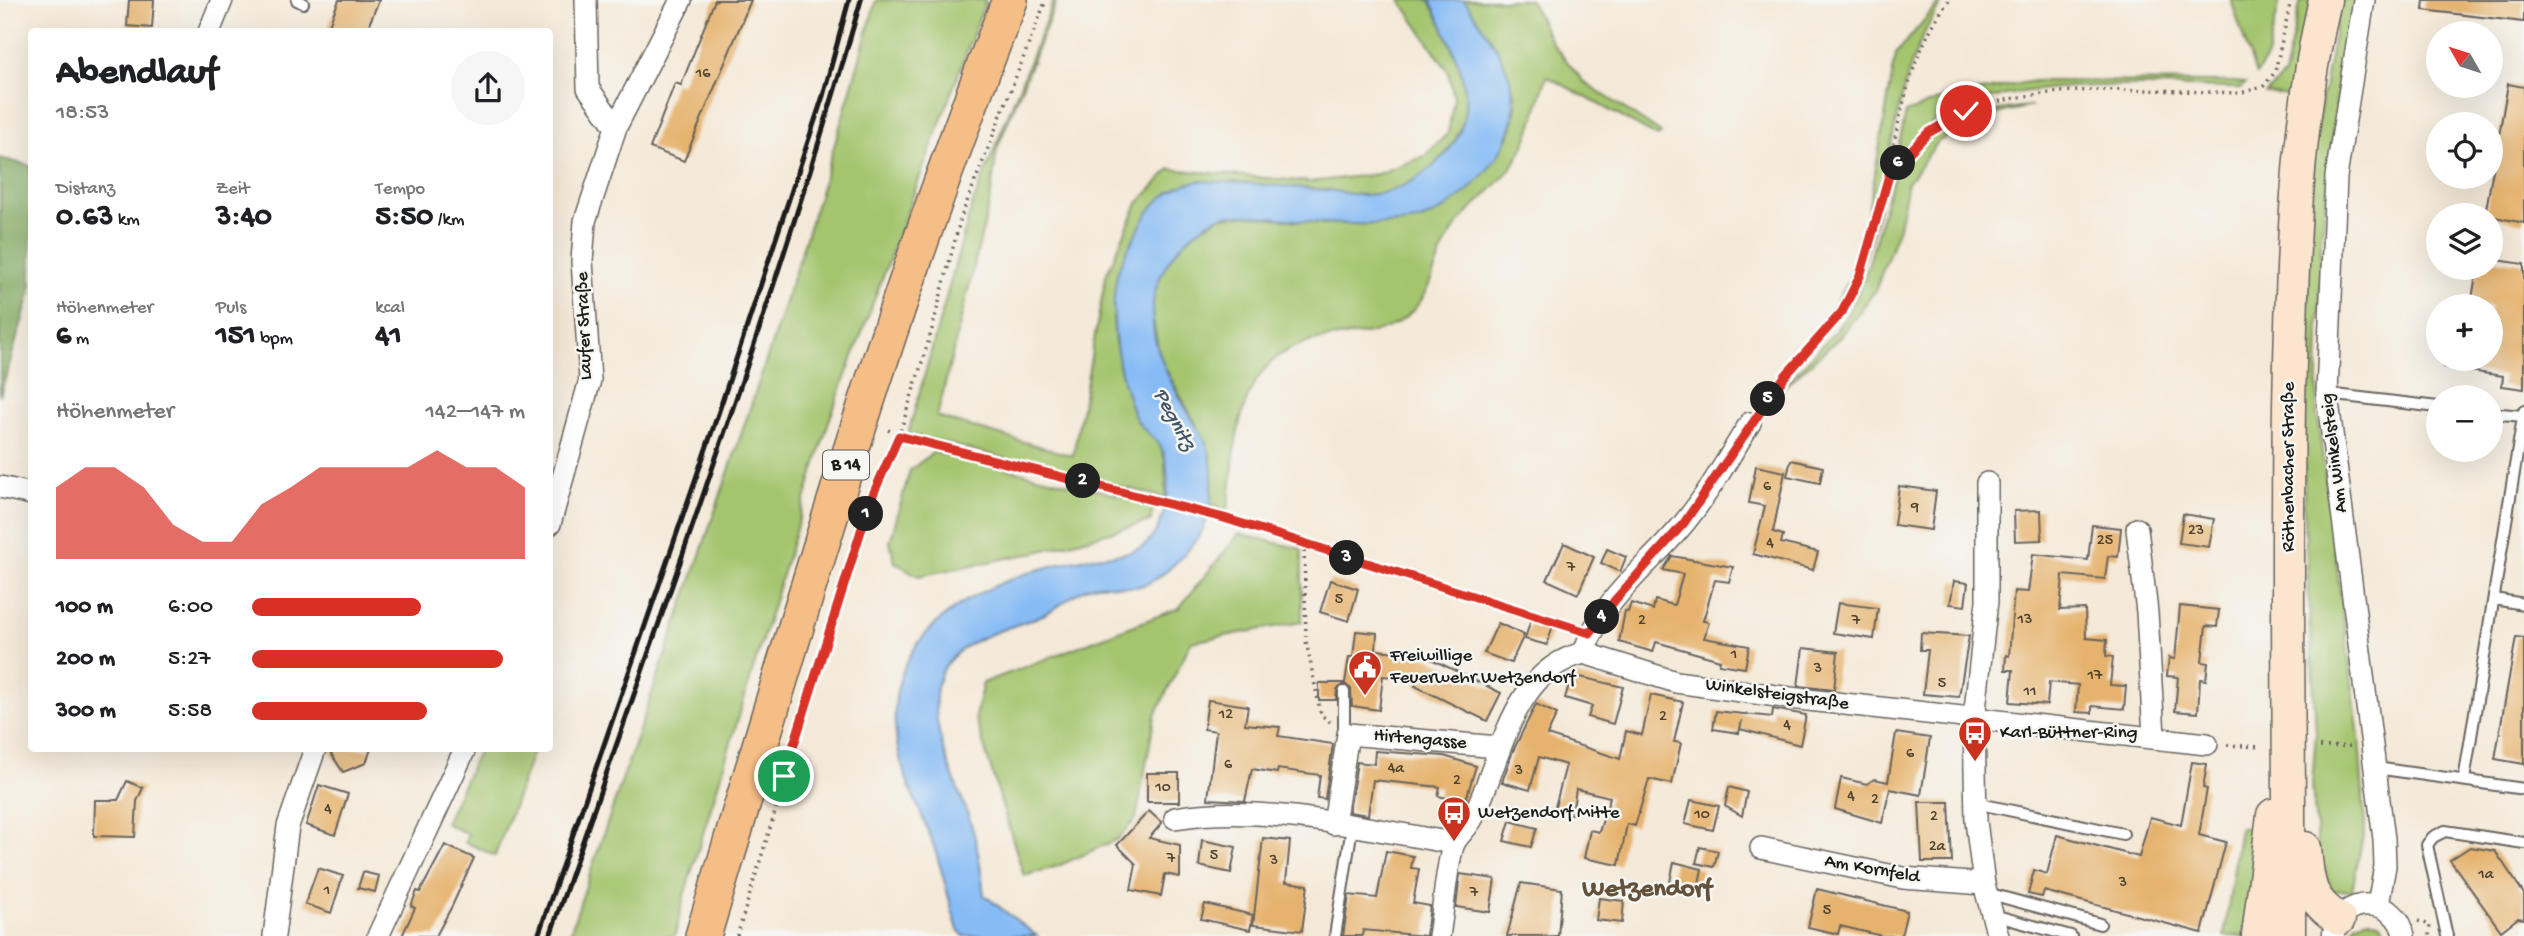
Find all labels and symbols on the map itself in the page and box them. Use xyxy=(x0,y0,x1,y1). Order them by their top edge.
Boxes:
north arrow xyxy=(2426,21,2502,98)
house number: 16 xyxy=(695,65,711,84)
pin xyxy=(1936,81,1996,141)
pin: 6 xyxy=(1881,146,1916,180)
street label: Laufer Straße xyxy=(572,271,598,381)
pin: 5 xyxy=(1750,382,1786,416)
street label: Röthenbacher Straße xyxy=(2278,382,2301,552)
water label: Pegnitz xyxy=(1146,385,1201,457)
street label: Am Winkelsteig xyxy=(2316,392,2354,514)
road number: B 14 xyxy=(823,450,869,480)
pin: 2 xyxy=(1066,463,1100,498)
house number: 6 xyxy=(1763,478,1772,497)
pin: 1 xyxy=(848,496,884,532)
house number: 9 xyxy=(1910,499,1919,518)
house number: 23 xyxy=(2188,522,2204,541)
house number: 25 xyxy=(2097,532,2113,551)
house number: 4 xyxy=(1766,535,1774,554)
pin: 3 xyxy=(1330,540,1364,576)
house number: 7 xyxy=(1566,559,1576,578)
house number: 5 xyxy=(1335,591,1343,610)
pin: 4 xyxy=(1584,600,1620,634)
house number: 13 xyxy=(2017,611,2032,630)
house number: 2 xyxy=(1638,612,1646,631)
house number: 7 xyxy=(1851,612,1861,631)
place label: Freiwillige Feuerwehr Wetzendorf xyxy=(1389,645,1578,690)
house number: 1 xyxy=(1730,646,1737,665)
public building icon: Freiwillige Feuerwehr Wetzendorf xyxy=(1346,648,1384,697)
house number: 3 xyxy=(1813,660,1822,679)
house number: 17 xyxy=(2087,667,2103,686)
street label: Winkelsteigstraße xyxy=(1704,674,1850,716)
house number: 5 xyxy=(1938,675,1946,694)
house number: 11 xyxy=(2023,683,2036,702)
house number: 12 xyxy=(1218,706,1233,725)
house number: 2 xyxy=(1659,708,1667,727)
bus stop icon: Karl-Büttner-Ring xyxy=(1956,714,1994,763)
house number: 4 xyxy=(1783,717,1791,736)
place label: Karl-Büttner-Ring xyxy=(2000,722,2138,745)
street label: Hirtengasse xyxy=(1372,724,1468,756)
house number: 6 xyxy=(1906,745,1915,764)
pin xyxy=(754,746,814,806)
house number: 6 xyxy=(1224,756,1233,775)
house number: 4a xyxy=(1388,760,1405,779)
house number: 3 xyxy=(1514,762,1523,781)
house number: 2 xyxy=(1453,772,1461,791)
house number: 10 xyxy=(1154,779,1171,798)
house number: 4 xyxy=(1847,788,1855,807)
house number: 2 xyxy=(1871,791,1879,810)
bus stop icon: Wetzendorf Mitte xyxy=(1435,794,1473,843)
house number: 4 xyxy=(324,801,332,820)
place label: Wetzendorf Mitte xyxy=(1478,802,1620,825)
house number: 10 xyxy=(1693,806,1710,825)
house number: 2 xyxy=(1930,808,1938,827)
house number: 2a xyxy=(1929,838,1946,857)
house number: 5 xyxy=(1210,847,1218,866)
house number: 7 xyxy=(1166,850,1176,869)
street label: Am Kornfeld xyxy=(1823,850,1923,890)
house number: 3 xyxy=(1269,852,1278,871)
house number: 1a xyxy=(2477,866,2495,885)
house number: 3 xyxy=(2118,874,2127,893)
district label: Wetzendorf xyxy=(1581,875,1715,906)
house number: 1 xyxy=(323,882,330,901)
house number: 7 xyxy=(1469,884,1479,903)
house number: 5 xyxy=(1823,902,1831,921)

